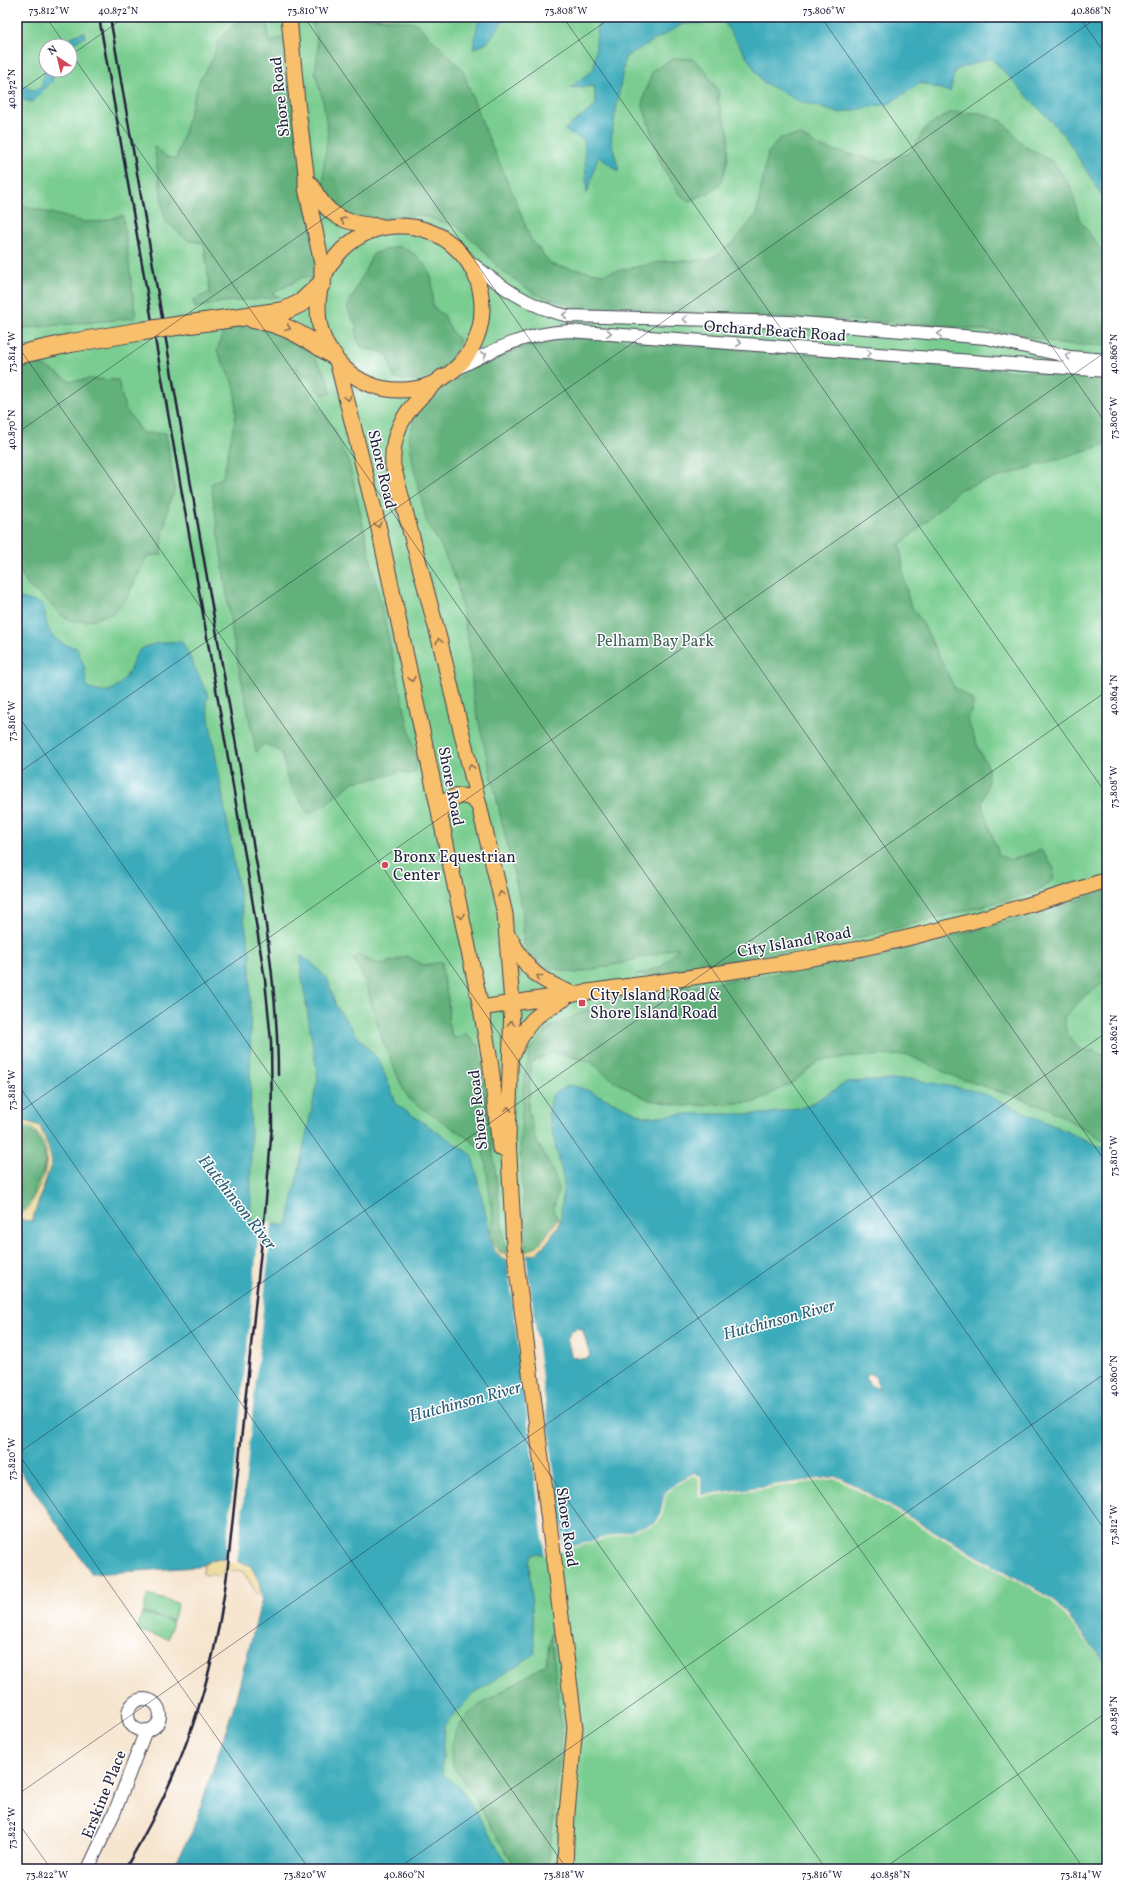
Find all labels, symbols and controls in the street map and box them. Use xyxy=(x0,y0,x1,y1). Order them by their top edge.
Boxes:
text: 73.812°W xyxy=(29,4,69,18)
text: 40.872°N xyxy=(98,4,139,18)
text: 73.810°W xyxy=(287,4,329,18)
text: 73.808°W xyxy=(545,4,587,18)
text: 73.806°W xyxy=(803,4,845,18)
text: 40.868°N xyxy=(1071,4,1112,18)
north arrow xyxy=(38,38,78,78)
text: N xyxy=(46,43,61,59)
street label: Shore Road xyxy=(266,56,296,138)
text: 40.872°N xyxy=(5,68,19,109)
one-way arrow xyxy=(340,216,347,224)
one-way arrow xyxy=(562,311,568,320)
one-way arrow xyxy=(682,315,688,323)
street label: Orchard Beach Road xyxy=(703,316,847,348)
one-way arrow xyxy=(285,324,292,332)
one-way arrow xyxy=(606,329,612,338)
one-way arrow xyxy=(937,329,943,338)
text: 73.814°W xyxy=(5,332,19,372)
text: 40.866°N xyxy=(1107,333,1121,374)
one-way arrow xyxy=(736,339,742,348)
one-way arrow xyxy=(866,349,872,358)
one-way arrow xyxy=(480,352,487,359)
one-way arrow xyxy=(1065,352,1071,361)
one-way arrow xyxy=(343,394,352,401)
text: 73.806°W xyxy=(1107,397,1121,439)
text: 40.870°N xyxy=(5,409,19,450)
street label: Shore Road xyxy=(361,428,401,511)
one-way arrow xyxy=(374,522,382,528)
park label: Pelham Bay Park xyxy=(596,631,714,653)
one-way arrow xyxy=(436,638,444,644)
text: 40.864°N xyxy=(1107,674,1121,715)
one-way arrow xyxy=(407,676,415,682)
text: 73.816°W xyxy=(5,701,19,741)
street label: Shore Road xyxy=(432,745,469,828)
one-way arrow xyxy=(467,764,475,771)
text: 73.808°W xyxy=(1107,766,1121,808)
place label: Bronx Equestrian Center xyxy=(393,847,516,887)
marker: Bronx Equestrian Center xyxy=(380,860,390,870)
one-way arrow xyxy=(497,891,505,897)
one-way arrow xyxy=(456,913,464,919)
street label: City Island Road xyxy=(736,922,853,964)
one-way arrow xyxy=(537,975,544,982)
place label: City Island Road & Shore Island Road xyxy=(590,985,721,1025)
marker: City Island Road & Shore Island Road xyxy=(577,998,587,1008)
text: 40.862°N xyxy=(1107,1014,1121,1055)
one-way arrow xyxy=(507,1020,516,1026)
street label: Shore Road xyxy=(464,1069,494,1151)
text: 73.818°W xyxy=(5,1070,19,1110)
one-way arrow xyxy=(504,1106,512,1112)
text: 73.810°W xyxy=(1107,1135,1121,1177)
water label: Hutchinson River xyxy=(192,1150,282,1256)
water label: Hutchinson River xyxy=(721,1294,839,1346)
text: 40.860°N xyxy=(1107,1355,1121,1397)
water label: Hutchinson River xyxy=(407,1376,525,1428)
text: 73.820°W xyxy=(5,1438,19,1480)
street label: Shore Road xyxy=(550,1486,583,1569)
text: 73.812°W xyxy=(1107,1505,1121,1545)
text: 40.858°N xyxy=(1107,1695,1121,1736)
street label: Erskine Place xyxy=(77,1747,133,1842)
text: 73.822°W xyxy=(5,1807,19,1849)
text: 73.822°W xyxy=(26,1868,68,1882)
text: 73.820°W xyxy=(284,1868,326,1882)
text: 40.860°N xyxy=(383,1868,425,1882)
text: 73.818°W xyxy=(544,1868,584,1882)
text: 73.816°W xyxy=(802,1868,842,1882)
text: 40.858°N xyxy=(870,1868,911,1882)
text: 73.814°W xyxy=(1061,1868,1101,1882)

